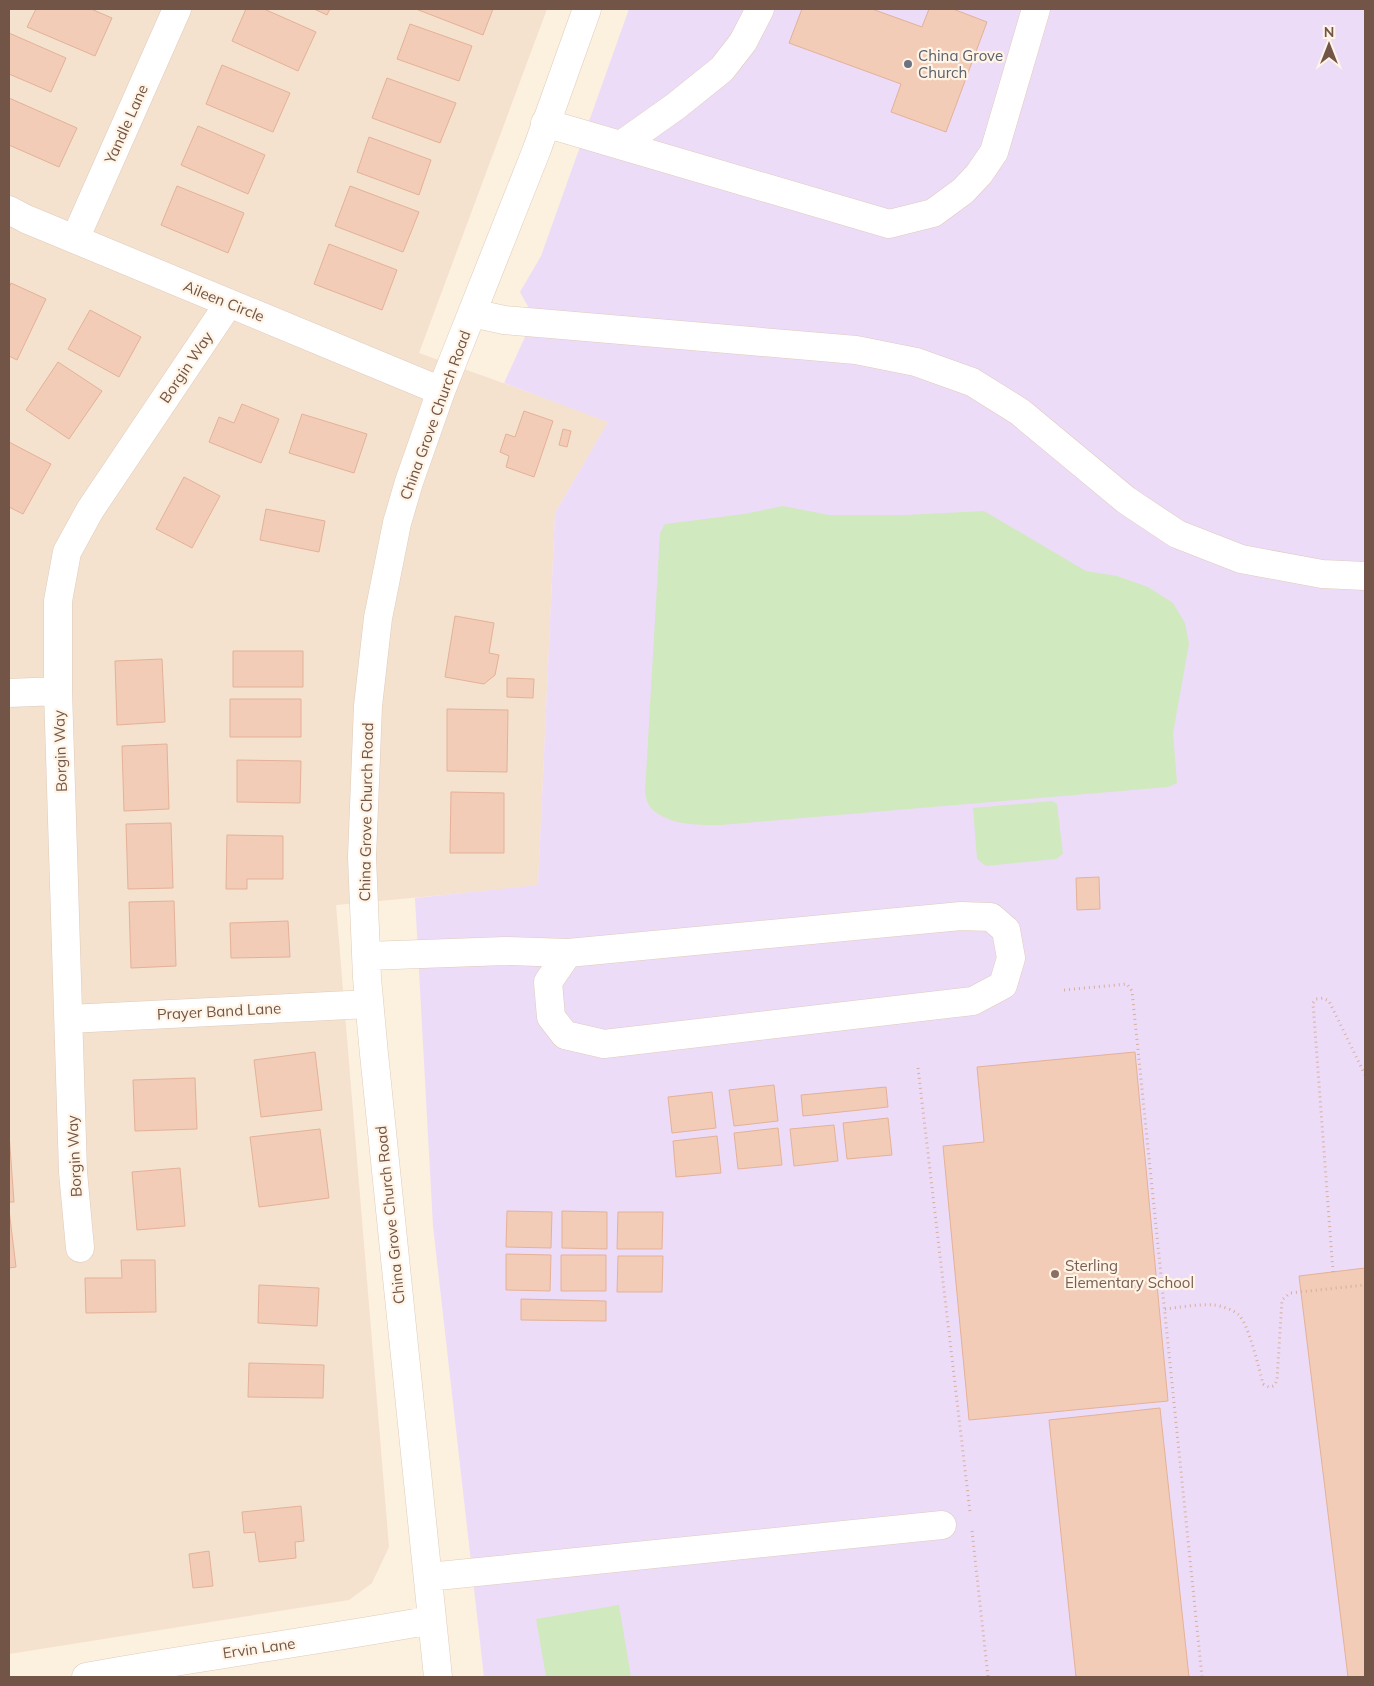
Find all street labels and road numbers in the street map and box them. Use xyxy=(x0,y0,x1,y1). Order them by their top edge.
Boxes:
street label: Yandle Lane xyxy=(100,82,152,167)
street label: Aileen Circle xyxy=(181,276,267,326)
street label: Borgin Way xyxy=(155,328,217,406)
street label: China Grove Church Road xyxy=(395,328,475,502)
street label: Borgin Way xyxy=(49,710,71,792)
street label: China Grove Church Road xyxy=(355,722,377,902)
street label: Prayer Band Lane xyxy=(156,998,282,1024)
street label: Borgin Way xyxy=(62,1114,86,1198)
street label: China Grove Church Road xyxy=(371,1125,409,1305)
street label: Ervin Lane xyxy=(221,1634,297,1662)

